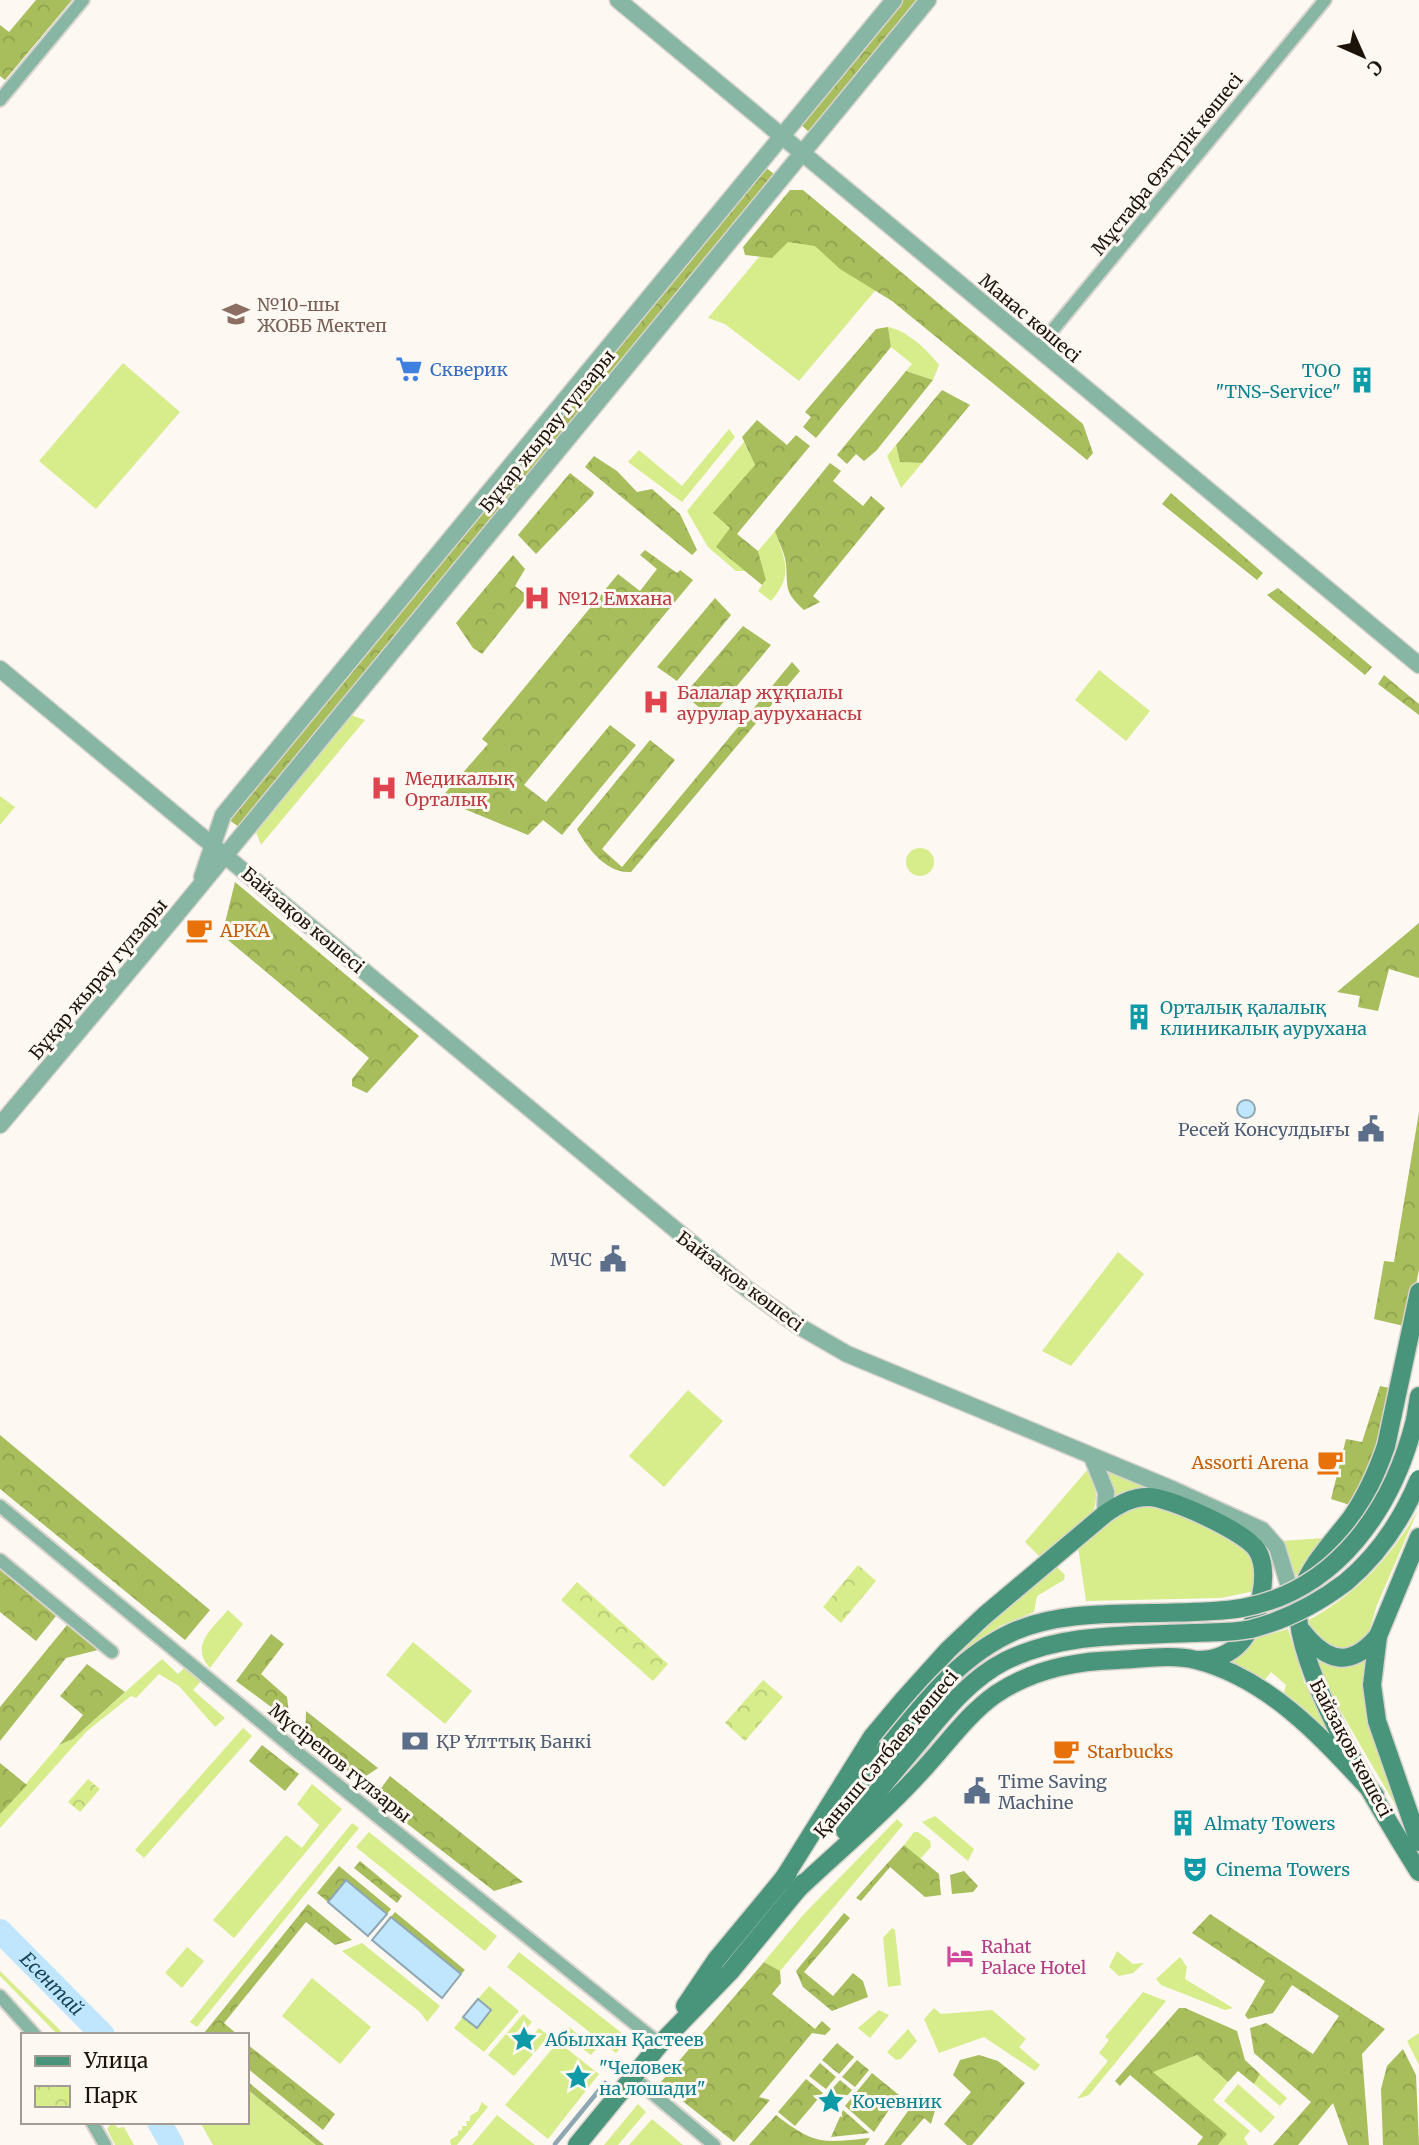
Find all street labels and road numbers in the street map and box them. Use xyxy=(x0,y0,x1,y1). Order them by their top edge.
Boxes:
street label: Мұстафа Өзтүрік көшесі xyxy=(1087,68,1248,260)
street label: Манас көшесі xyxy=(974,269,1086,367)
street label: Бұқар жырау гүлзары xyxy=(474,345,620,517)
street label: Байзақов көшесі xyxy=(237,862,369,978)
street label: Бұқар жырау гүлзары xyxy=(24,894,172,1064)
street label: Байзақов көшесі xyxy=(672,1226,808,1336)
street label: Қаныш Сәтбаев көшесі xyxy=(809,1665,963,1843)
street label: Байзақов көшесі xyxy=(1305,1675,1397,1821)
street label: Мүсірепов гүлзары xyxy=(264,1699,416,1827)

